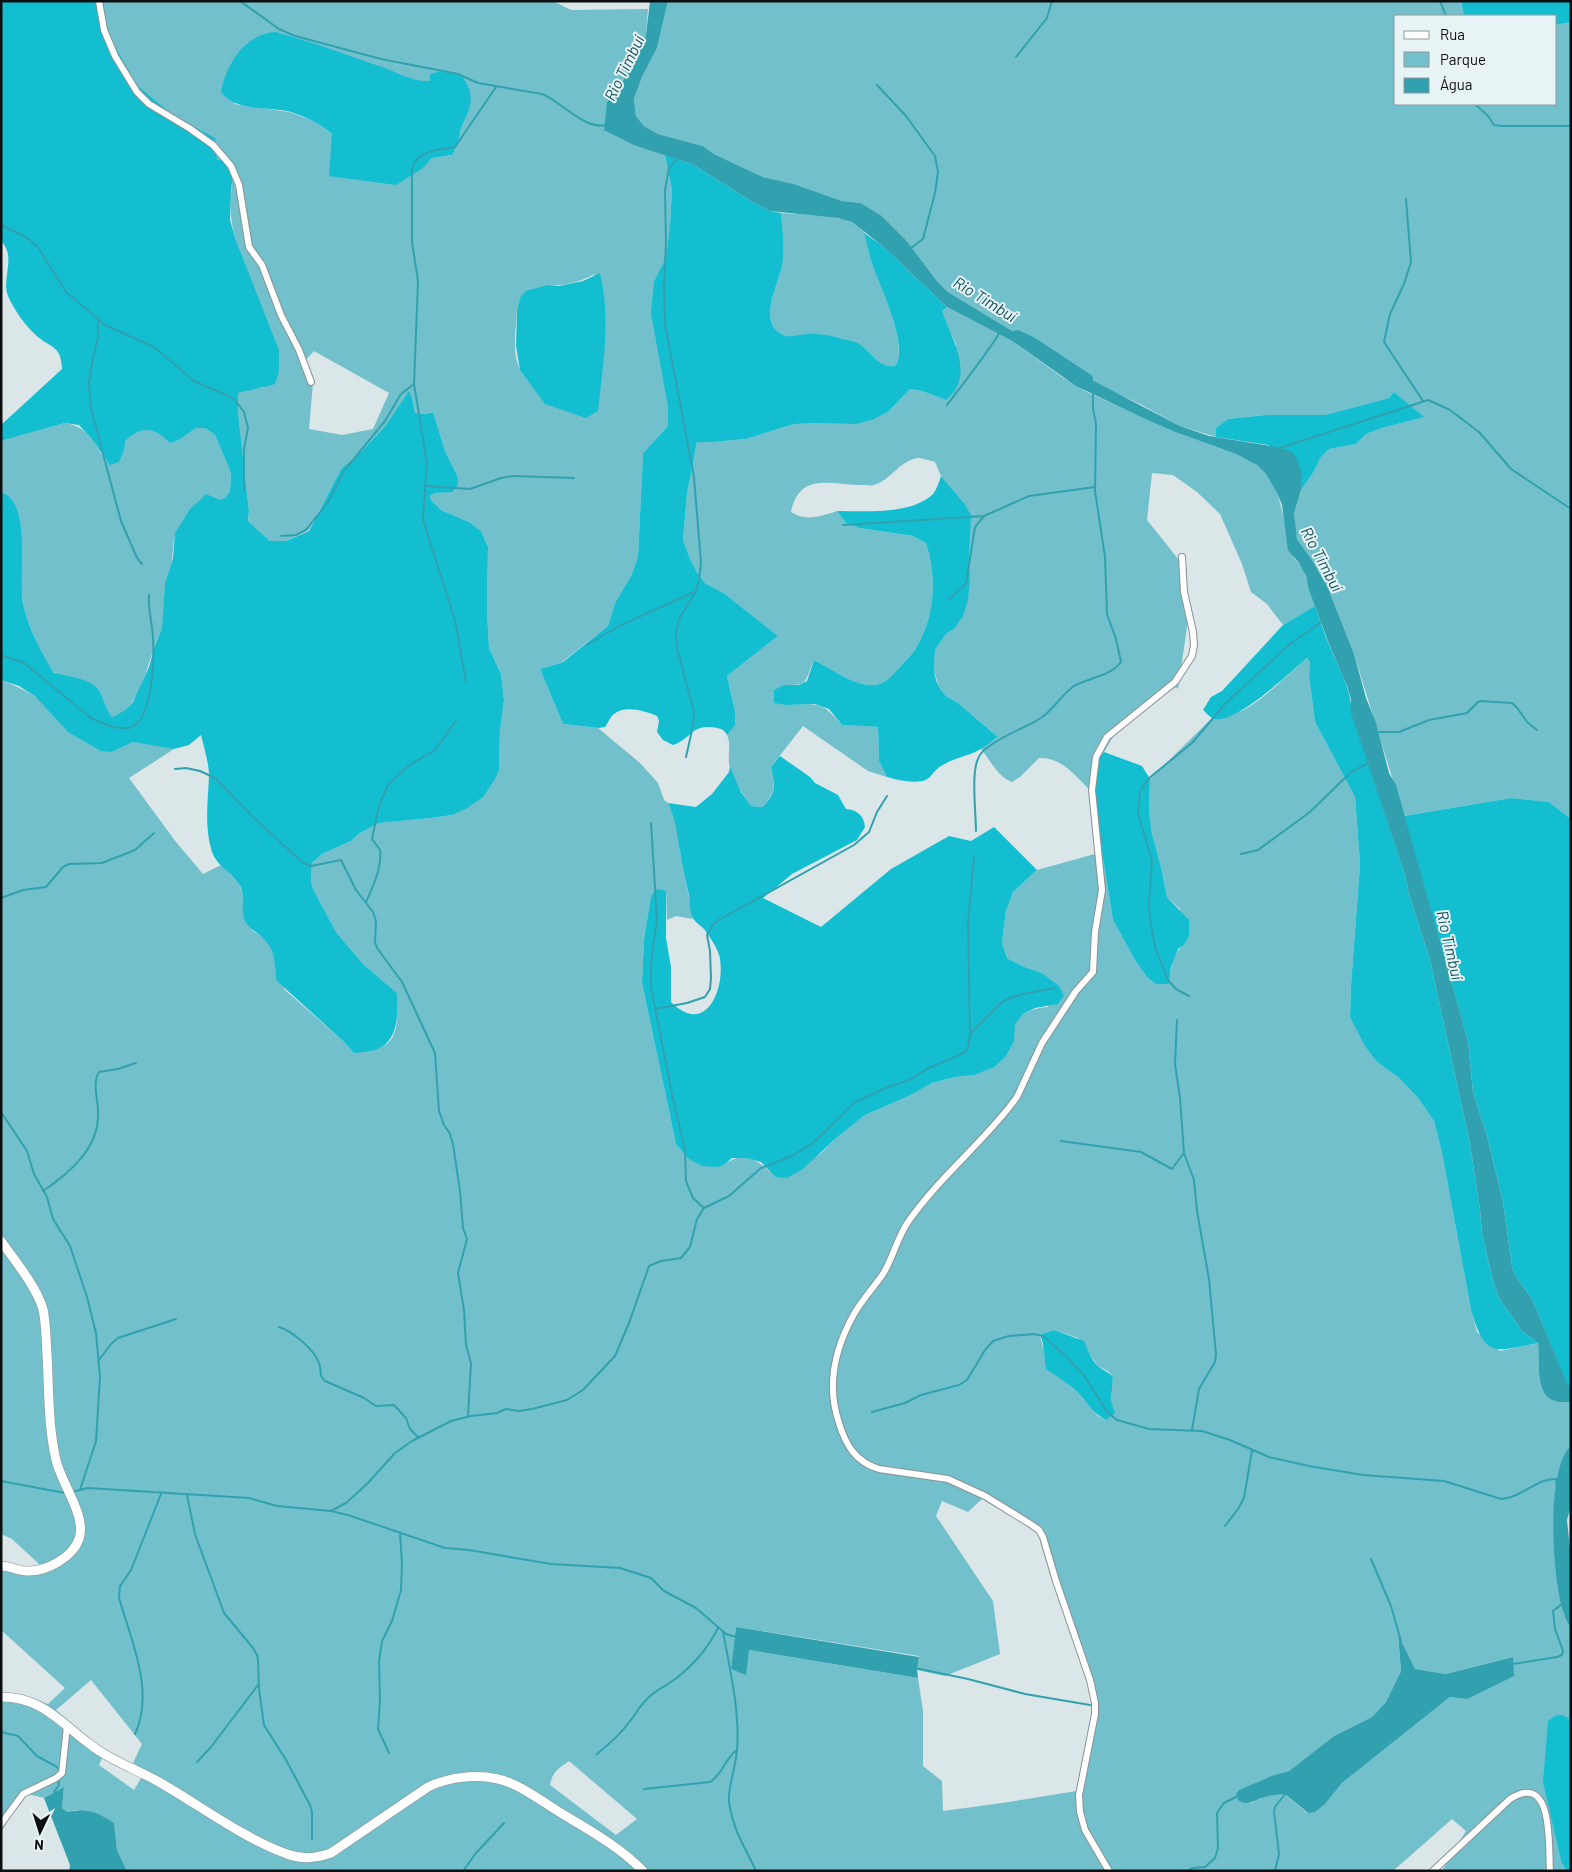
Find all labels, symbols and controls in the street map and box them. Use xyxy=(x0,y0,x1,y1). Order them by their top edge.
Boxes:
legend xyxy=(1394,15,1557,105)
text: Rua xyxy=(1440,25,1465,43)
water label: Rio Timbuí xyxy=(600,30,648,104)
text: Parque xyxy=(1440,50,1486,68)
text: Água xyxy=(1440,75,1473,93)
water label: Rio Timbuí xyxy=(950,272,1022,326)
water label: Rio Timbuí xyxy=(1298,523,1348,596)
water label: Rio Timbuí xyxy=(1433,908,1468,983)
north arrow xyxy=(15,1807,65,1857)
text: N xyxy=(34,1837,44,1854)

